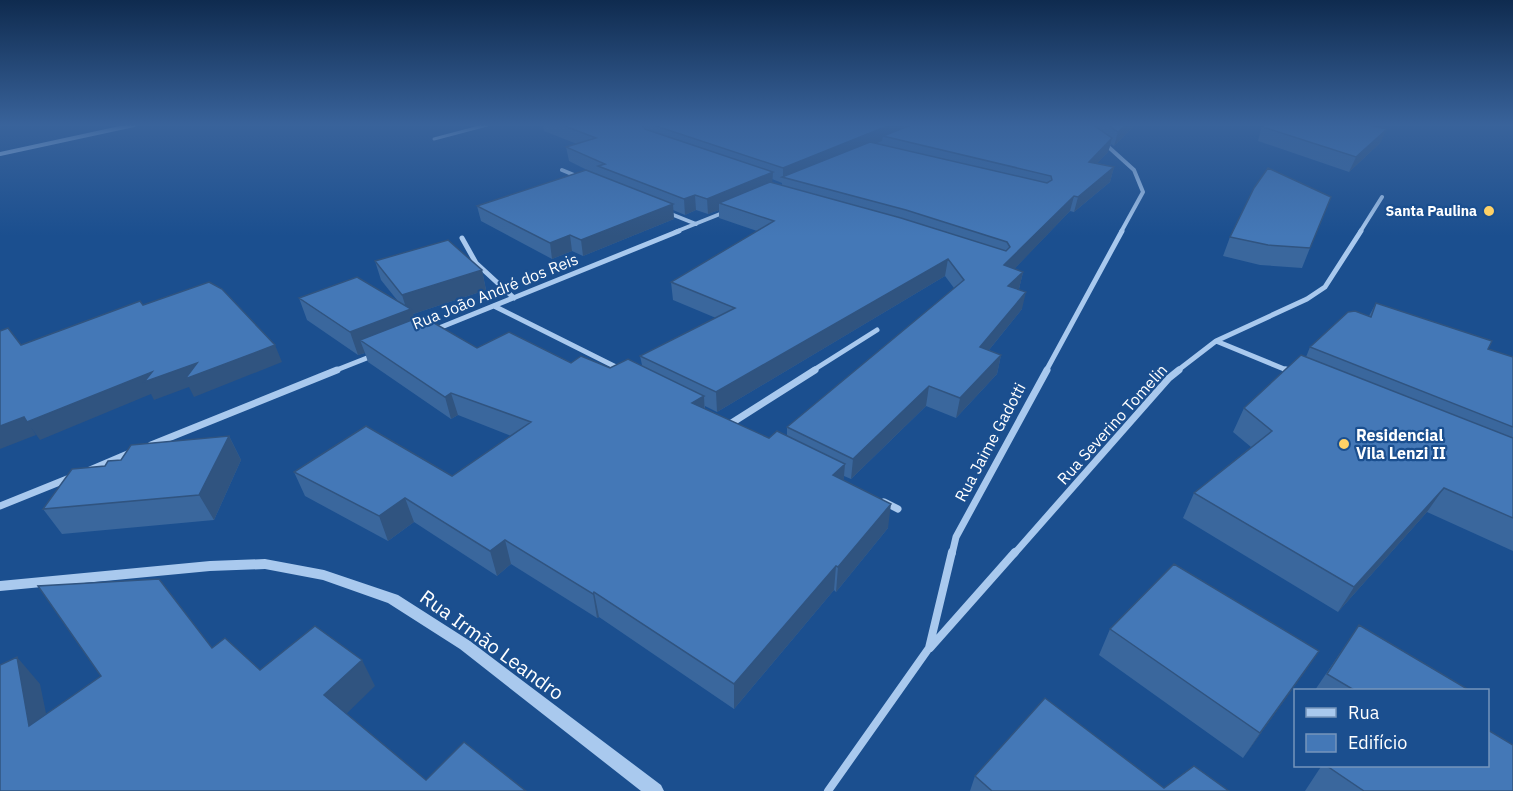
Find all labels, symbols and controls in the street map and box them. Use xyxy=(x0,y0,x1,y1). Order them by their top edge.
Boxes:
place label: Santa Paulina xyxy=(1385,202,1477,220)
marker: Santa Paulina xyxy=(1482,204,1496,218)
street label: Rua João André dos Reis xyxy=(409,248,581,334)
street label: Rua Severino Tomelin xyxy=(1053,360,1171,488)
street label: Rua Jaime Gadotti xyxy=(950,379,1030,505)
place label: Residencial Vila Lenzi II xyxy=(1356,425,1446,463)
marker: Residencial Vila Lenzi II xyxy=(1337,437,1351,451)
street label: Rua Irmão Leandro xyxy=(415,583,570,706)
legend xyxy=(1294,689,1489,767)
text: Rua xyxy=(1348,701,1380,724)
text: Edifício xyxy=(1348,731,1407,754)

